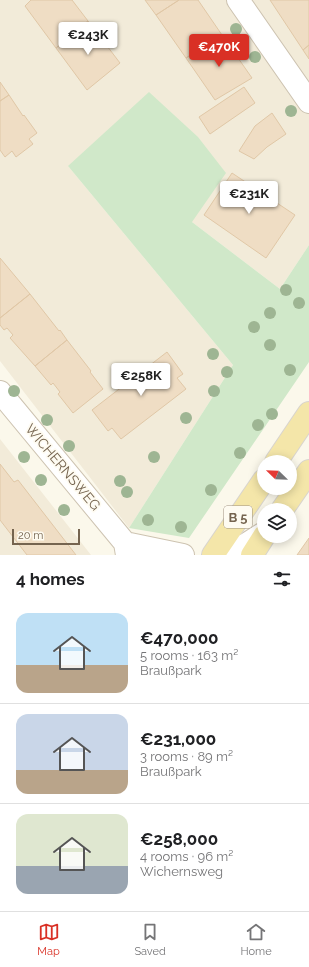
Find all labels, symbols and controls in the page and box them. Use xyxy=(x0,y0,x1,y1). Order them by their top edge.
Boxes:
pin: €243K xyxy=(60,22,116,56)
text: €243K xyxy=(67,27,109,42)
pin: €470K xyxy=(191,34,247,68)
text: €470K xyxy=(198,39,240,54)
pin: €231K xyxy=(221,181,277,215)
text: €231K xyxy=(229,186,269,201)
pin: €258K xyxy=(113,363,169,397)
text: €258K xyxy=(120,368,162,383)
street label: WICHERNSWEG xyxy=(22,421,104,513)
north arrow xyxy=(257,455,297,495)
map controls xyxy=(257,455,297,543)
button: layers xyxy=(257,503,297,543)
road number: B 5 xyxy=(224,506,252,528)
scale bar xyxy=(12,527,80,546)
text: 20 m xyxy=(18,529,43,542)
icon: filters xyxy=(271,568,293,590)
text: 4 homes xyxy=(16,569,85,589)
text: €470,000 xyxy=(140,628,219,648)
icon: home xyxy=(48,629,96,677)
text: 5 rooms · 163 m² xyxy=(140,648,238,663)
text: Braußpark xyxy=(140,663,202,678)
text: €231,000 xyxy=(140,729,216,749)
icon: home xyxy=(48,730,96,778)
text: 3 rooms · 89 m² xyxy=(140,749,233,764)
text: Braußpark xyxy=(140,764,202,779)
text: €258,000 xyxy=(140,829,218,849)
icon: home xyxy=(48,830,96,878)
text: 4 rooms · 96 m² xyxy=(140,849,233,864)
text: Wichernsweg xyxy=(140,864,223,879)
tab: Map xyxy=(37,921,60,958)
tab: Saved xyxy=(134,921,166,958)
tab: Home xyxy=(241,921,272,958)

